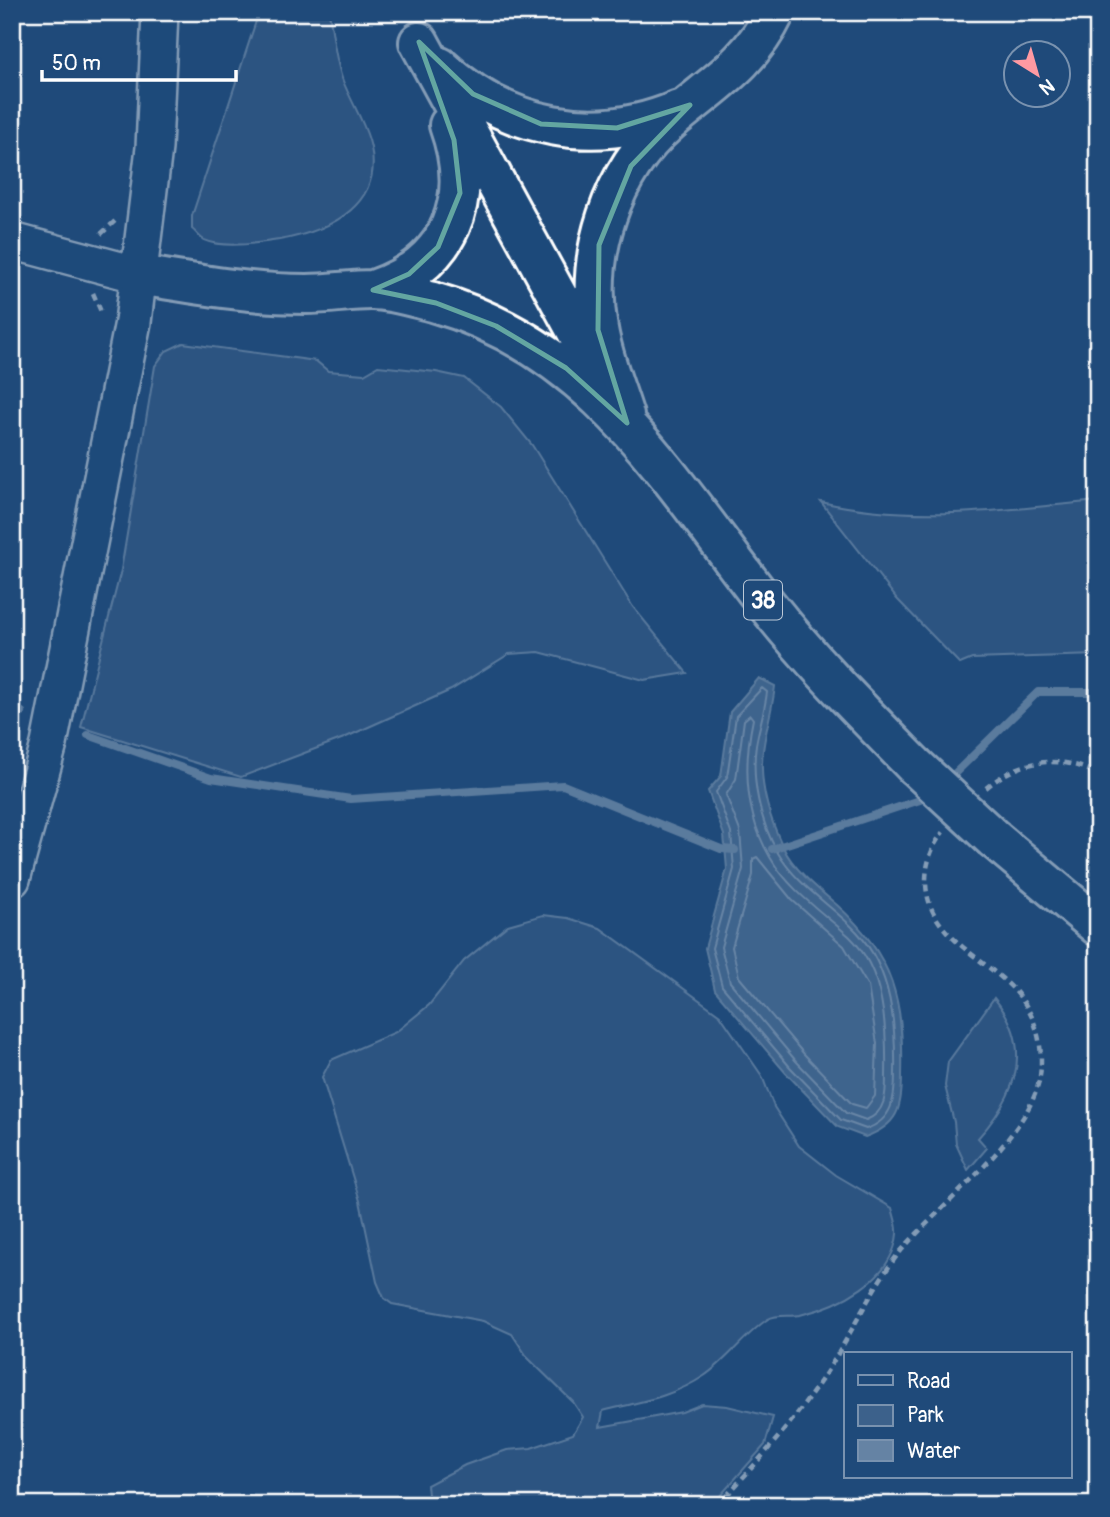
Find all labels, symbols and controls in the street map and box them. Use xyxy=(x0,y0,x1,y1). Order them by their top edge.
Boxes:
scale bar xyxy=(42,38,236,82)
north arrow xyxy=(1002,38,1072,108)
text: 50 m xyxy=(52,50,101,77)
text: N xyxy=(1034,73,1059,100)
road number: 38 xyxy=(744,580,782,620)
legend xyxy=(844,1352,1072,1478)
text: Road xyxy=(907,1368,951,1395)
text: Park xyxy=(907,1402,944,1429)
text: Water xyxy=(907,1438,961,1465)

